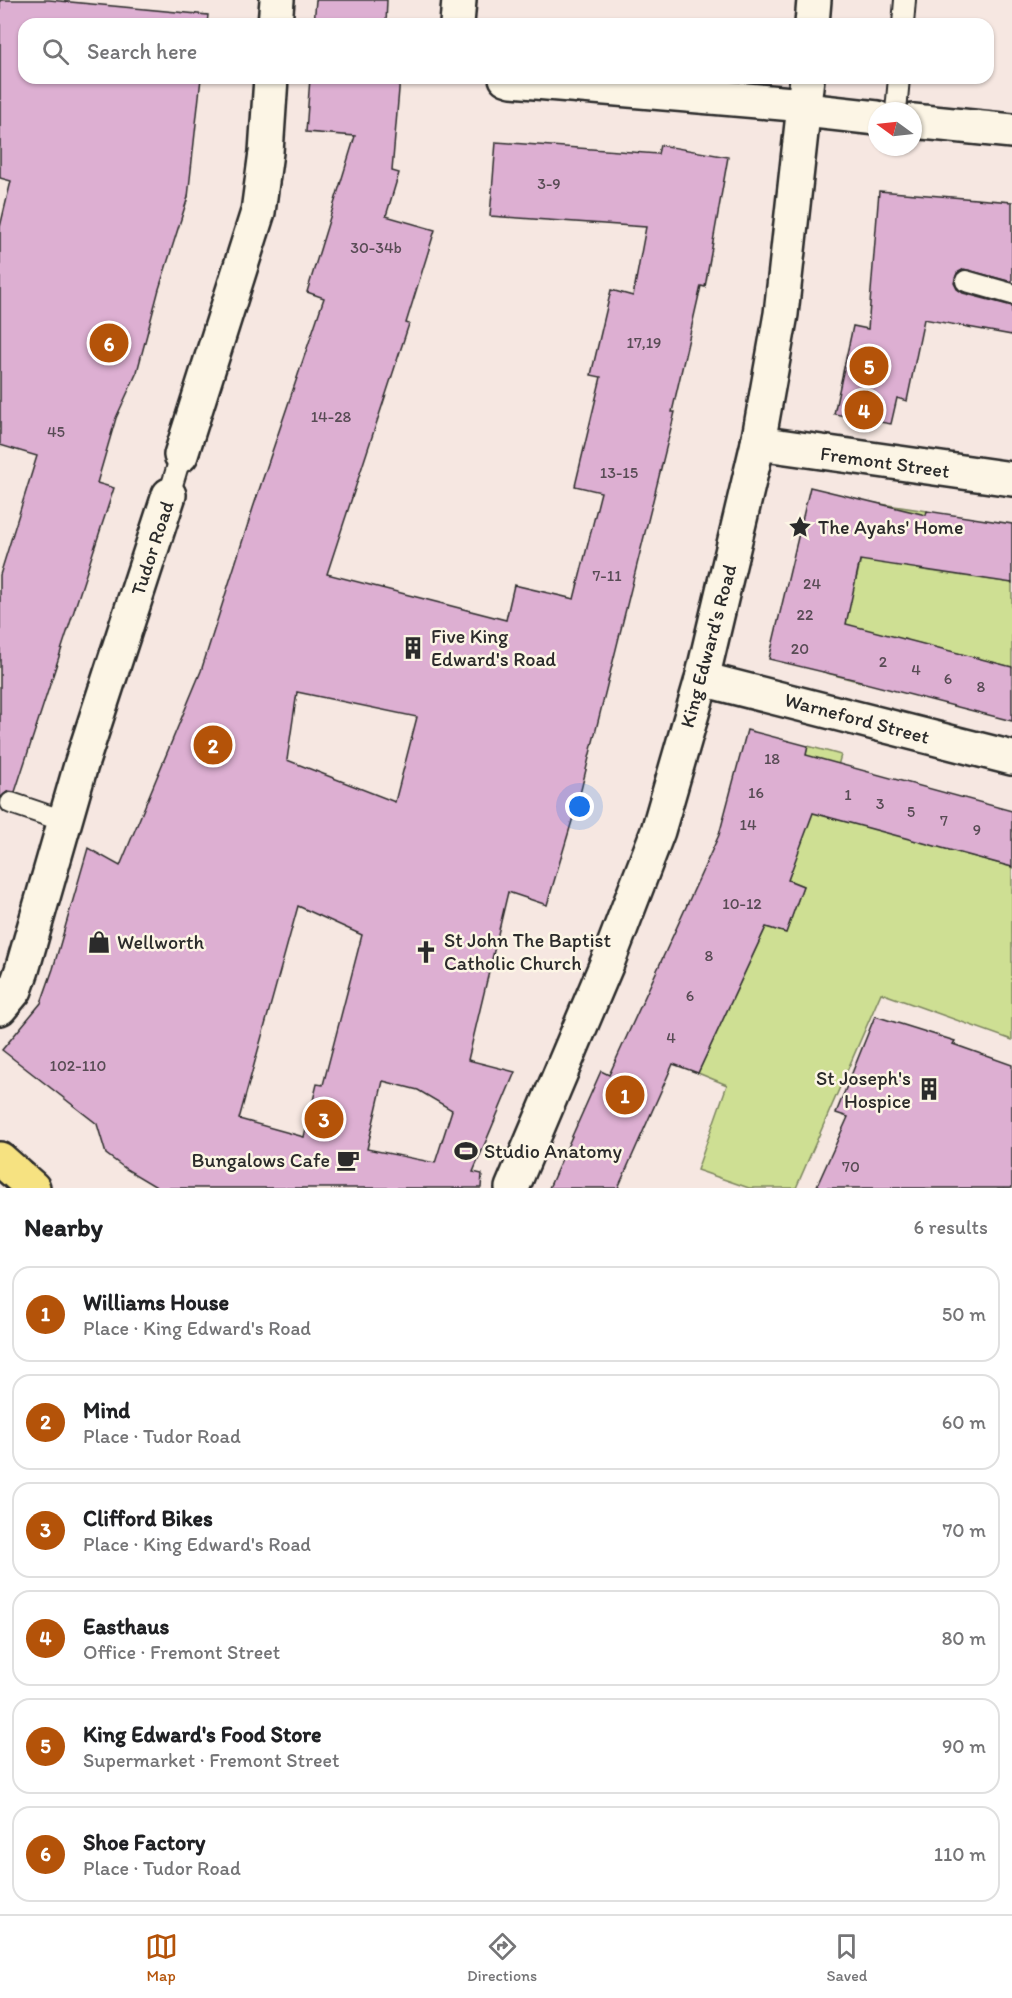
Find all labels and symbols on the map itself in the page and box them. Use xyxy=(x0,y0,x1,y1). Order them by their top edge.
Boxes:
north arrow xyxy=(868,102,922,156)
house number: 3-9 xyxy=(537,174,561,193)
house number: 30-34b xyxy=(350,238,402,257)
pin: 6 xyxy=(90,320,128,366)
house number: 17,19 xyxy=(627,333,661,352)
pin: 5 xyxy=(850,344,888,388)
pin: 4 xyxy=(844,388,884,432)
house number: 14-28 xyxy=(311,407,352,426)
house number: 45 xyxy=(47,422,65,441)
street label: Fremont Street xyxy=(819,441,951,483)
house number: 13-15 xyxy=(600,463,638,482)
street label: Tudor Road xyxy=(125,498,179,598)
place icon: The Ayahs' Home xyxy=(787,514,813,540)
place label: The Ayahs' Home xyxy=(818,515,963,539)
street label: King Edward's Road xyxy=(675,561,741,730)
house number: 7-11 xyxy=(592,566,622,585)
house number: 24 xyxy=(803,574,821,593)
house number: 22 xyxy=(797,605,814,624)
place label: Five King Edward's Road xyxy=(431,624,556,671)
building icon: Five King Edward's Road xyxy=(400,635,426,661)
house number: 20 xyxy=(791,639,809,658)
house number: 2 xyxy=(879,652,888,671)
house number: 4 xyxy=(911,660,921,679)
house number: 6 xyxy=(944,669,952,688)
house number: 8 xyxy=(977,677,986,696)
street label: Warneford Street xyxy=(782,687,933,749)
pin: 2 xyxy=(194,722,232,768)
house number: 18 xyxy=(764,749,780,768)
house number: 16 xyxy=(748,783,764,802)
house number: 1 xyxy=(844,785,852,804)
your location xyxy=(565,792,594,821)
house number: 3 xyxy=(876,794,885,813)
house number: 5 xyxy=(907,802,915,821)
house number: 7 xyxy=(940,811,948,830)
house number: 14 xyxy=(739,815,757,834)
house number: 9 xyxy=(973,820,981,839)
house number: 10-12 xyxy=(722,894,762,913)
place label: St John The Baptist Catholic Church xyxy=(444,928,611,975)
shop icon: Wellworth xyxy=(86,929,112,955)
place label: Wellworth xyxy=(117,930,204,954)
church icon: St John The Baptist Catholic Church xyxy=(413,939,439,965)
house number: 8 xyxy=(705,946,714,965)
house number: 6 xyxy=(686,986,694,1005)
house number: 4 xyxy=(666,1028,676,1047)
house number: 102-110 xyxy=(50,1056,106,1075)
place label: St Joseph's Hospice xyxy=(816,1066,911,1113)
pin: 1 xyxy=(606,1072,644,1118)
building icon: St Joseph's Hospice xyxy=(916,1076,942,1102)
pin: 3 xyxy=(304,1096,344,1142)
sports icon: Studio Anatomy xyxy=(453,1138,479,1164)
place label: Studio Anatomy xyxy=(484,1139,623,1163)
cafe icon: Bungalows Cafe xyxy=(335,1147,361,1173)
place label: Bungalows Cafe xyxy=(192,1148,330,1172)
house number: 70 xyxy=(842,1157,860,1176)

